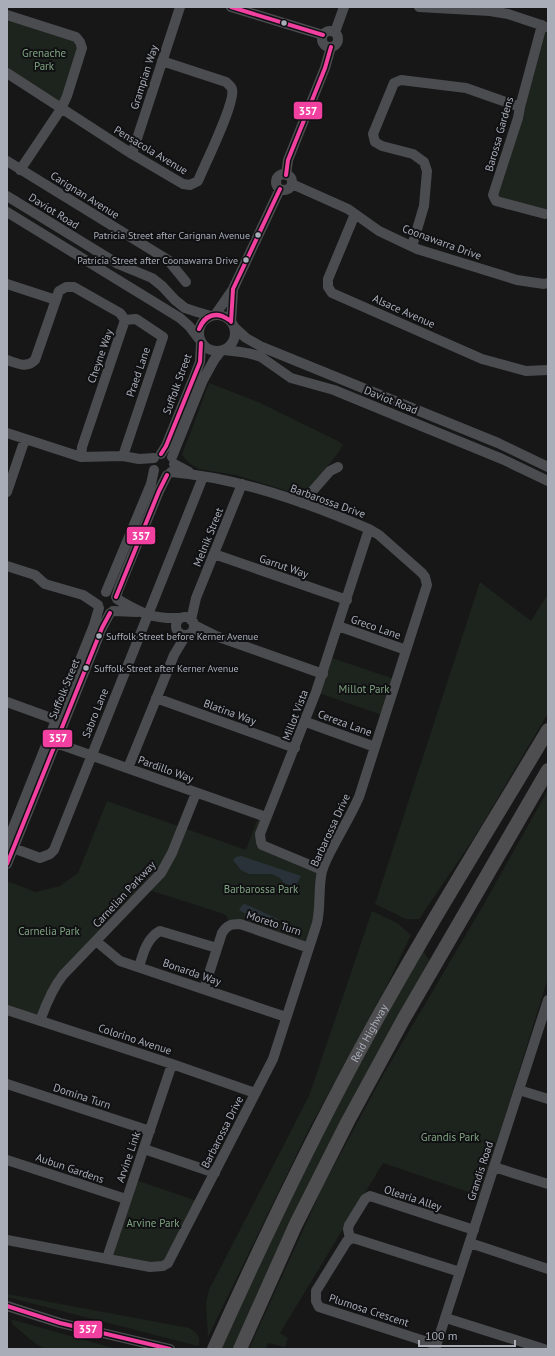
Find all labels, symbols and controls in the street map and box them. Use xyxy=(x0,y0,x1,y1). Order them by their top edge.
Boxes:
unlabelled marker xyxy=(279,18,289,28)
street label: Grampian Way xyxy=(127,42,161,111)
park label: Grenache Park xyxy=(22,46,66,73)
street label: Barossa Gardens xyxy=(482,95,516,173)
line badge: 357 xyxy=(293,101,323,120)
text: 357 xyxy=(299,104,317,118)
street label: Pensacola Avenue xyxy=(112,122,191,178)
street label: Carignan Avenue xyxy=(48,168,122,222)
street label: Daviot Road xyxy=(26,190,82,232)
street label: Coonawarra Drive xyxy=(400,221,484,263)
place label: Patricia Street after Carignan Avenue xyxy=(93,229,250,242)
marker: Patricia Street after Carignan Avenue xyxy=(253,230,263,240)
place label: Patricia Street after Coonawarra Drive xyxy=(77,254,238,267)
marker: Patricia Street after Coonawarra Drive xyxy=(241,255,251,265)
street label: Alsace Avenue xyxy=(371,291,438,331)
street label: Cheyne Way xyxy=(84,326,116,385)
street label: Praed Lane xyxy=(123,345,153,399)
street label: Suffolk Street xyxy=(160,351,195,416)
street label: Daviot Road xyxy=(362,383,420,417)
street label: Barbarossa Drive xyxy=(289,481,368,521)
street label: Melnik Street xyxy=(190,505,226,569)
line badge: 357 xyxy=(126,526,156,545)
text: 357 xyxy=(132,529,150,543)
street label: Garrut Way xyxy=(257,551,311,581)
street label: Greco Lane xyxy=(349,612,403,642)
place label: Suffolk Street before Kerner Avenue xyxy=(106,630,258,643)
marker: Suffolk Street before Kerner Avenue xyxy=(94,631,104,641)
street label: Suffolk Street xyxy=(46,657,83,721)
place label: Suffolk Street after Kerner Avenue xyxy=(94,662,239,675)
marker: Suffolk Street after Kerner Avenue xyxy=(81,663,91,673)
park label: Millot Park xyxy=(339,682,390,696)
street label: Sabro Lane xyxy=(79,686,111,740)
street label: Millot Vista xyxy=(279,688,311,742)
street label: Blatina Way xyxy=(202,696,259,728)
street label: Cereza Lane xyxy=(316,707,374,739)
line badge: 357 xyxy=(42,729,73,748)
text: 357 xyxy=(49,731,67,745)
street label: Pardillo Way xyxy=(136,752,197,786)
street label: Barbarossa Drive xyxy=(307,791,353,869)
street label: Carnelian Parkway xyxy=(89,857,159,930)
park label: Barbarossa Park xyxy=(224,882,299,896)
street label: Moreto Turn xyxy=(245,908,303,938)
park label: Carnelia Park xyxy=(18,924,81,938)
street label: Bonarda Way xyxy=(161,955,224,989)
street label: Reid Highway xyxy=(348,1001,391,1065)
street label: Colorino Avenue xyxy=(96,1021,174,1058)
street label: Domina Turn xyxy=(51,1080,113,1112)
street label: Barbarossa Drive xyxy=(198,1093,246,1170)
street label: Arvine Link xyxy=(113,1129,143,1184)
park label: Grandis Park xyxy=(421,1130,480,1144)
street label: Grandis Road xyxy=(464,1139,496,1202)
street label: Aubun Gardens xyxy=(34,1150,106,1186)
street label: Olearia Alley xyxy=(382,1182,444,1214)
park label: Arvine Park xyxy=(126,1216,180,1230)
street label: Plumosa Crescent xyxy=(327,1290,411,1330)
line badge: 357 xyxy=(73,1320,103,1339)
text: 357 xyxy=(79,1322,97,1336)
scale bar xyxy=(419,1322,515,1348)
text: 100 m xyxy=(425,1328,458,1343)

